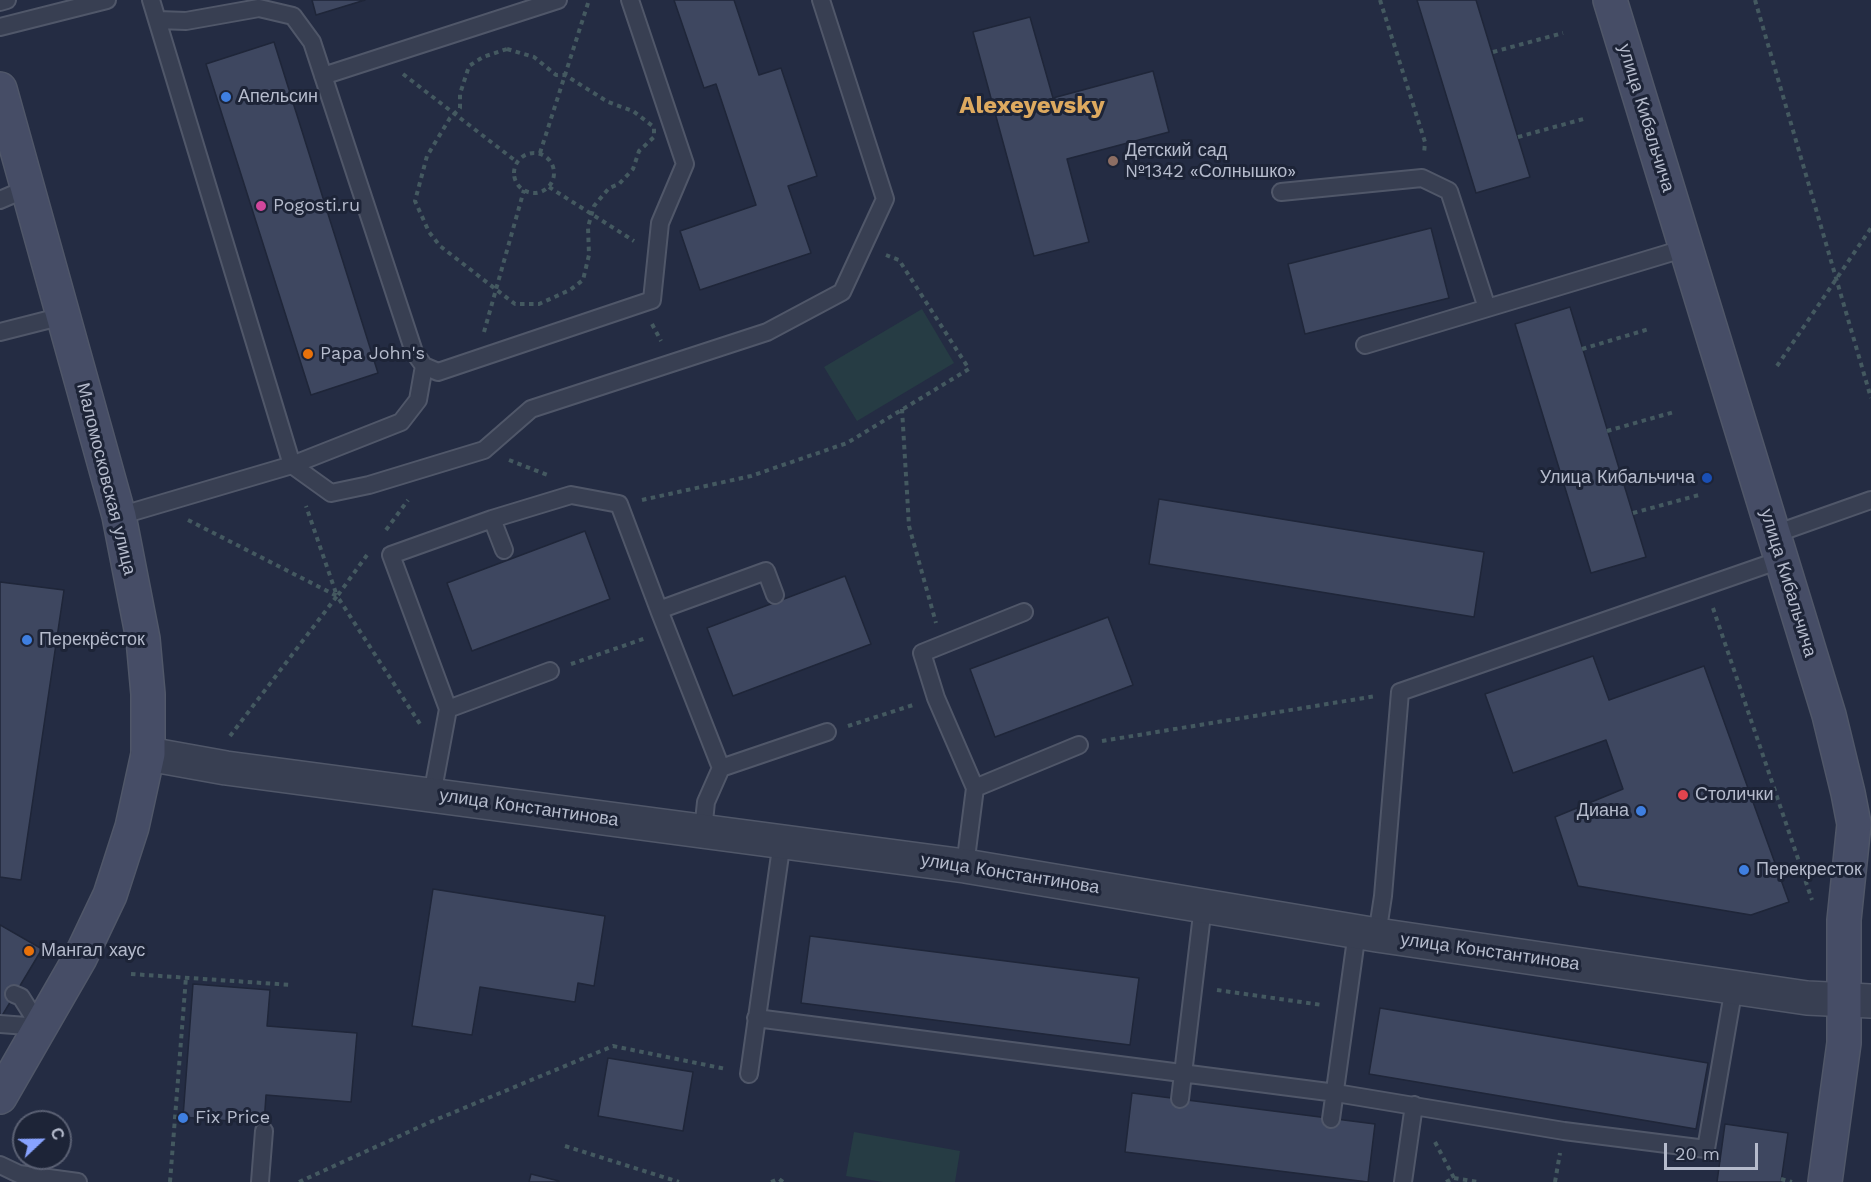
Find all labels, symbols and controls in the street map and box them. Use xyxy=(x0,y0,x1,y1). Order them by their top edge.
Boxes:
street label: улица Кибальчича xyxy=(1613,41,1679,195)
place label: Апельсин xyxy=(238,86,318,108)
marker: Апельсин xyxy=(219,90,233,104)
district label: Alexeyevsky xyxy=(959,92,1105,120)
place label: Детский сад №1342 «Солнышко» xyxy=(1125,140,1296,182)
marker: Детский сад №1342 «Солнышко» xyxy=(1106,154,1120,168)
place label: Pogosti.ru xyxy=(273,195,360,217)
marker: Pogosti.ru xyxy=(254,199,268,213)
place label: Papa John's xyxy=(320,343,425,365)
marker: Papa John's xyxy=(301,347,315,361)
street label: Маломосковская улица xyxy=(72,381,140,577)
place label: Улица Кибальчича xyxy=(1540,467,1695,489)
marker: Улица Кибальчича xyxy=(1700,471,1714,485)
street label: улица Кибальчича xyxy=(1755,506,1821,660)
place label: Перекрёсток xyxy=(39,629,145,651)
marker: Перекрёсток xyxy=(20,633,34,647)
place label: Столички xyxy=(1695,784,1774,806)
street label: улица Константинова xyxy=(438,785,620,831)
marker: Столички xyxy=(1676,788,1690,802)
place label: Диана xyxy=(1577,800,1629,822)
marker: Диана xyxy=(1634,804,1648,818)
street label: улица Константинова xyxy=(919,849,1101,899)
place label: Перекресток xyxy=(1756,859,1862,881)
marker: Перекресток xyxy=(1737,863,1751,877)
street label: улица Константинова xyxy=(1399,929,1581,975)
place label: Мангал хаус xyxy=(41,940,145,962)
marker: Мангал хаус xyxy=(22,944,36,958)
place label: Fix Price xyxy=(195,1107,270,1129)
north arrow xyxy=(12,1110,72,1170)
marker: Fix Price xyxy=(176,1111,190,1125)
text: С xyxy=(46,1125,68,1143)
scale bar xyxy=(1667,1131,1762,1169)
text: 20 m xyxy=(1675,1143,1720,1164)

